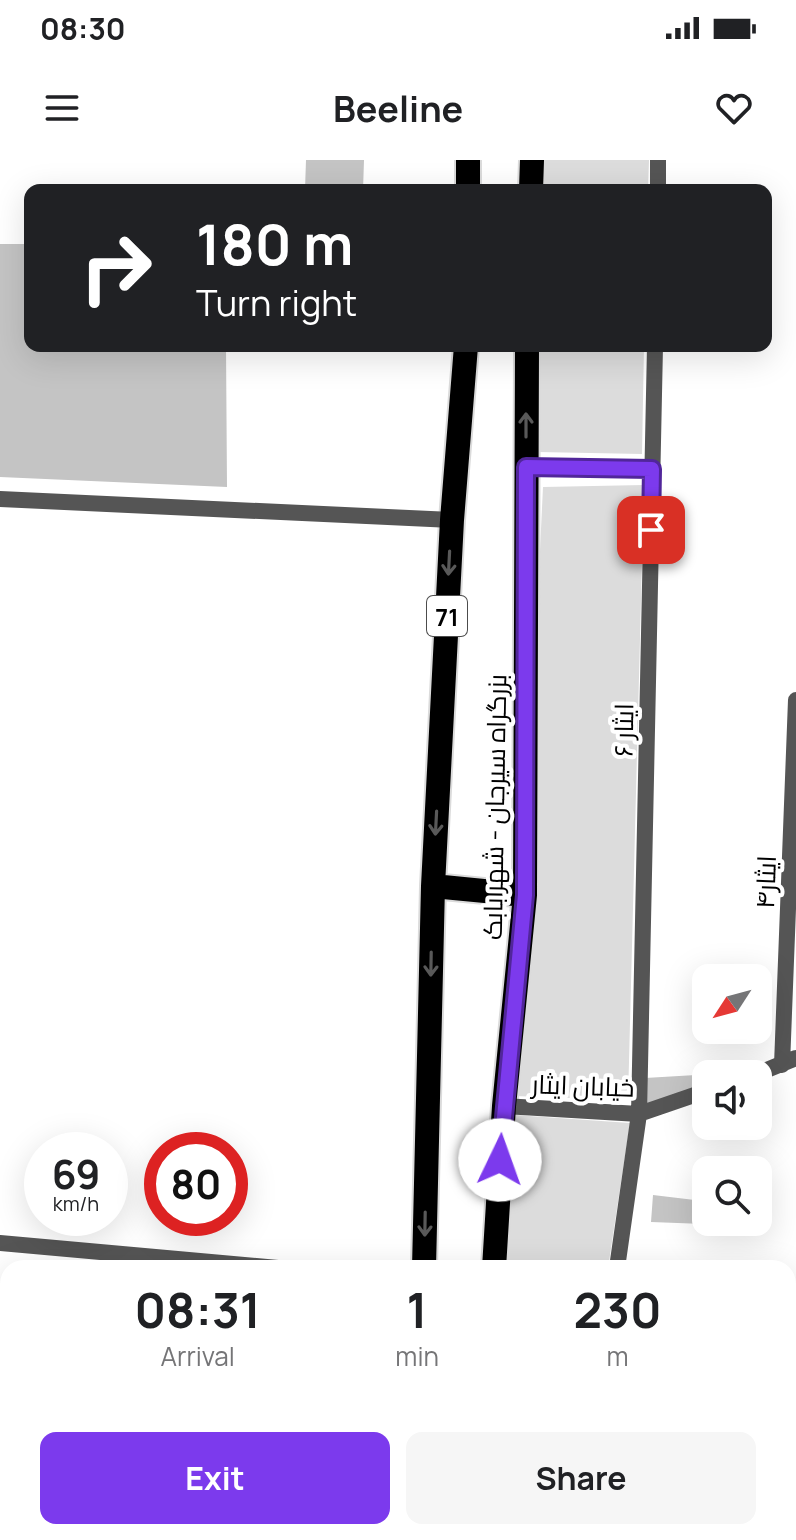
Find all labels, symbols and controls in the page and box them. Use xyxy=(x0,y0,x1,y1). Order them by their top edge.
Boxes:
text: 08:30 xyxy=(40,8,126,49)
text: Beeline xyxy=(333,84,463,133)
icon: menu xyxy=(40,86,84,130)
icon: heart xyxy=(712,86,756,130)
text: 180 m xyxy=(196,205,353,282)
icon: right xyxy=(64,216,168,320)
text: Turn right xyxy=(196,278,357,327)
one-way arrow xyxy=(518,412,534,439)
pin xyxy=(617,496,685,564)
icon: arrive xyxy=(629,508,673,552)
one-way arrow xyxy=(442,549,457,576)
road number: 71 xyxy=(427,596,467,636)
street label: بزرگراه سیرجان - شهر بابک xyxy=(474,673,514,941)
street label: ایثار ۶ xyxy=(605,703,641,757)
one-way arrow xyxy=(428,809,443,836)
street label: ایثار۴ xyxy=(746,855,784,909)
one-way arrow xyxy=(423,950,439,977)
north arrow xyxy=(692,964,772,1044)
map controls xyxy=(692,964,772,1236)
button: sound xyxy=(692,1060,772,1140)
street label: خیابان ایثار xyxy=(529,1065,635,1105)
position arrow xyxy=(458,1118,542,1202)
speed limit sign: 80 xyxy=(144,1132,248,1236)
text: 69 xyxy=(52,1146,100,1201)
button: search xyxy=(692,1156,772,1236)
text: km/h xyxy=(53,1190,99,1217)
one-way arrow xyxy=(417,1210,432,1237)
text: 08:31 xyxy=(134,1277,261,1342)
text: 1 xyxy=(407,1277,428,1342)
text: 230 xyxy=(573,1277,662,1342)
text: Arrival xyxy=(161,1338,235,1374)
text: min xyxy=(395,1338,439,1374)
text: m xyxy=(606,1338,628,1374)
button: Exit xyxy=(40,1432,390,1524)
button: Share xyxy=(406,1432,756,1524)

